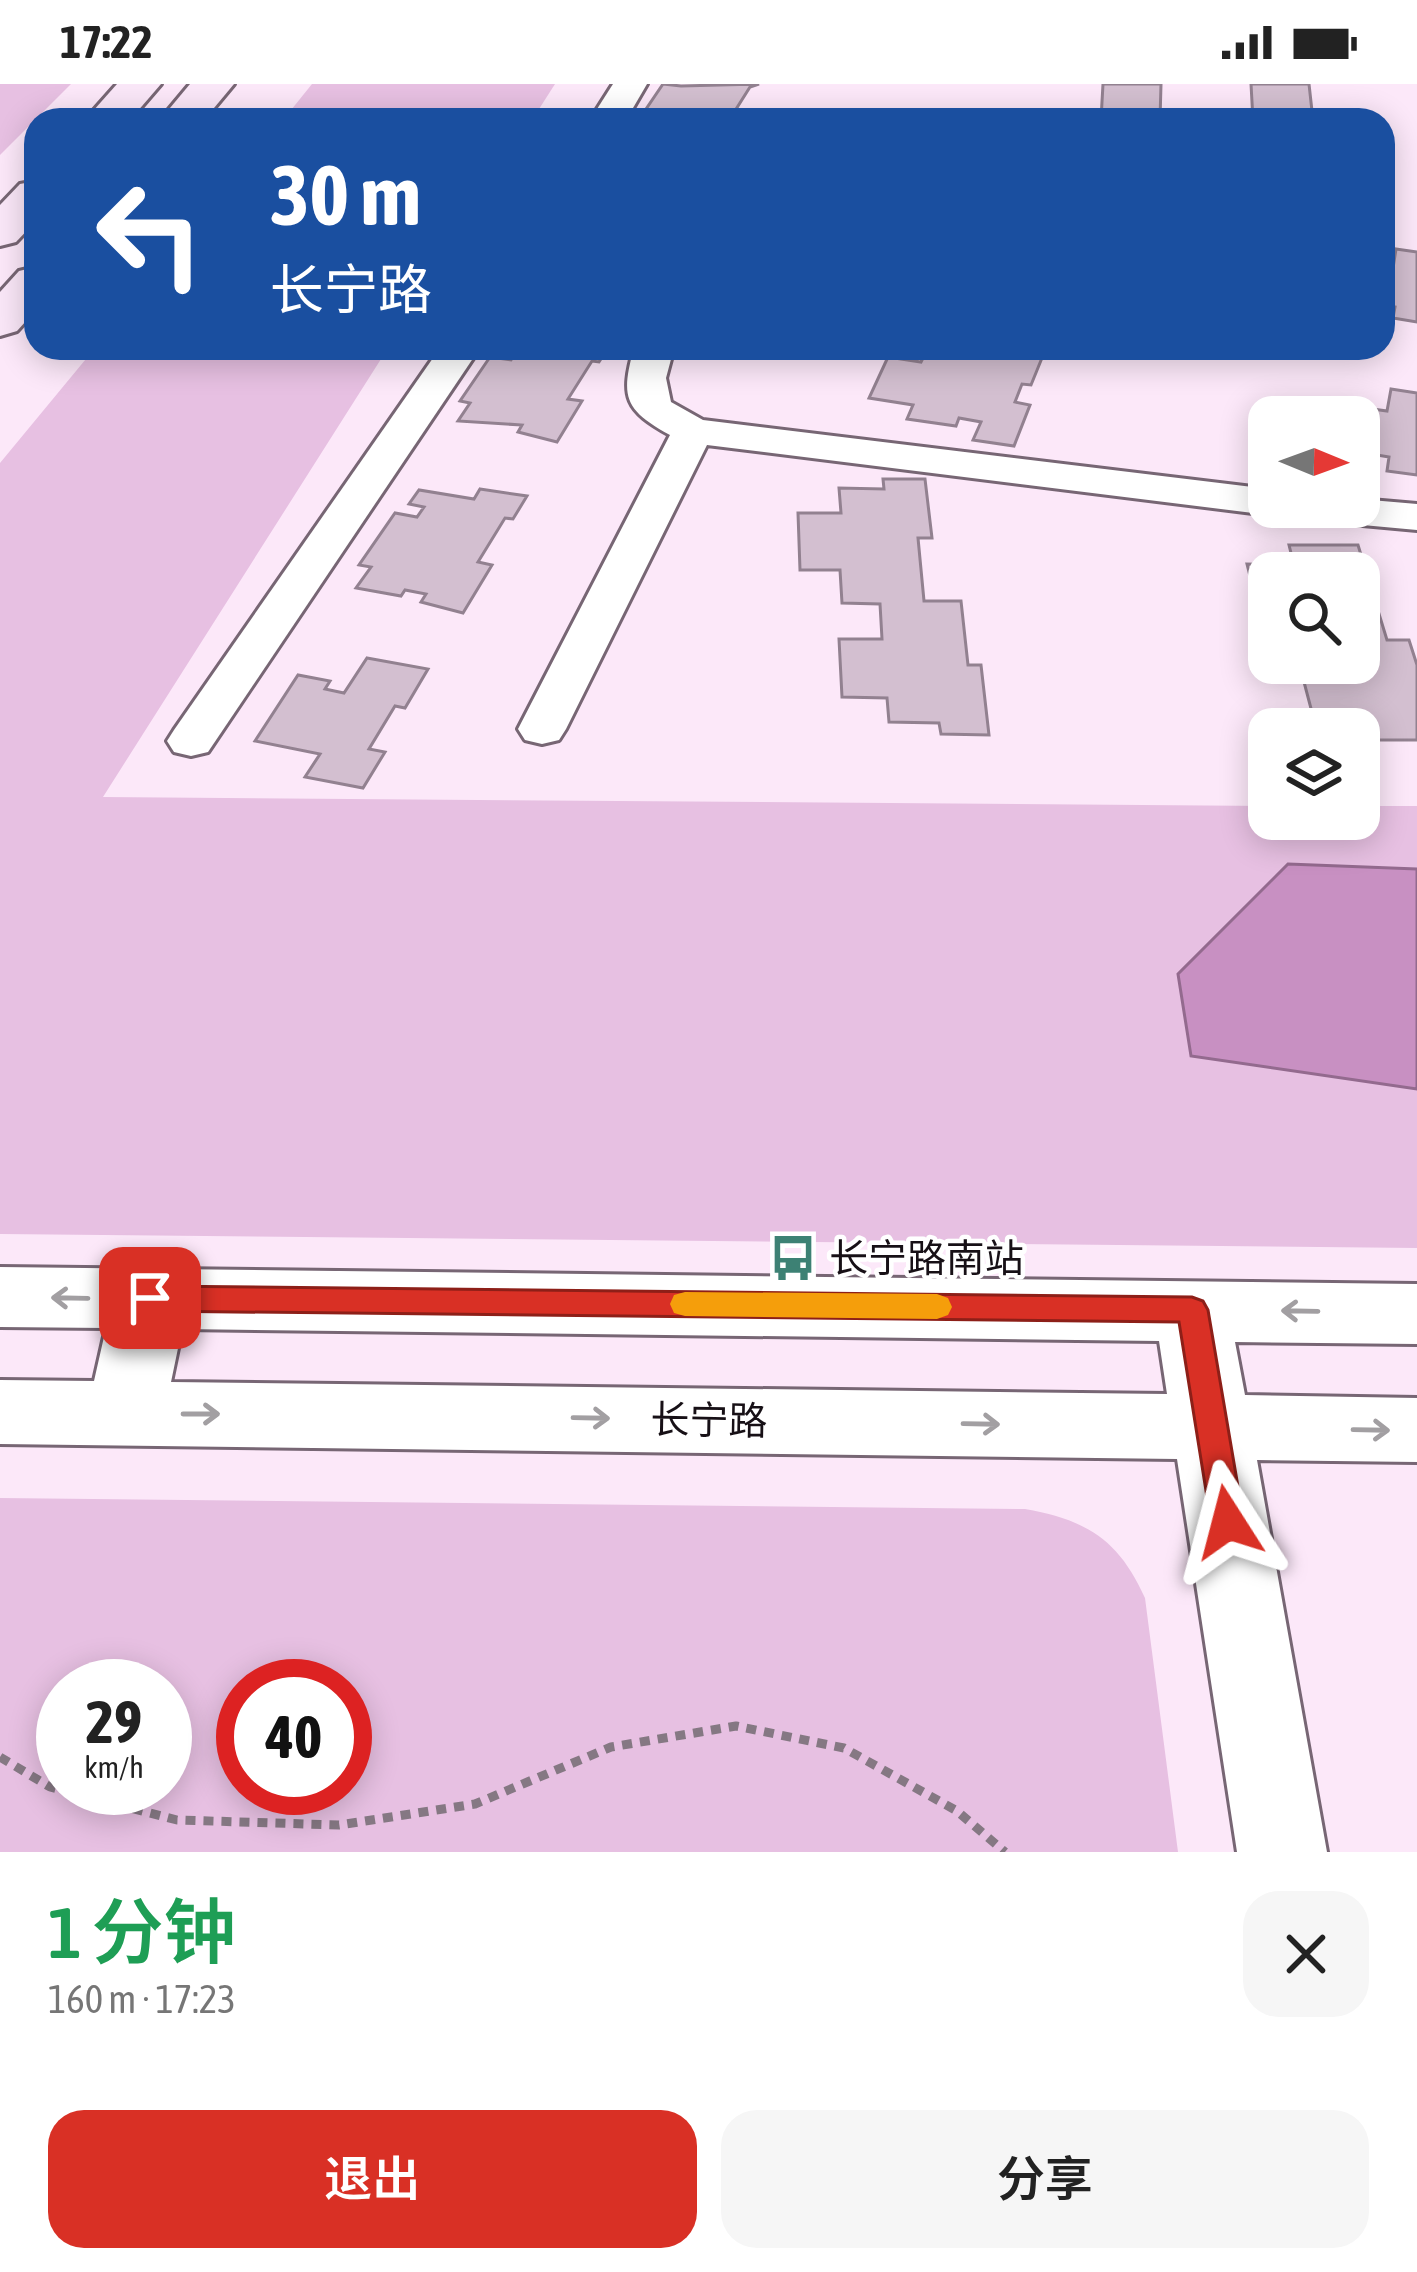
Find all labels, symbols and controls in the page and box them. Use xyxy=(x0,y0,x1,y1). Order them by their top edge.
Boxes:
text: 17:22 xyxy=(60,16,153,68)
text: 30 m xyxy=(270,147,421,243)
icon: left xyxy=(72,156,228,312)
text: 长宁路 xyxy=(270,259,432,320)
north arrow xyxy=(1248,396,1380,528)
map controls xyxy=(1248,396,1380,840)
button: search xyxy=(1248,552,1380,684)
button: layers xyxy=(1248,708,1380,840)
bus stop icon: 长宁路南站 xyxy=(768,1233,818,1283)
place label: 长宁路南站 xyxy=(829,1236,1024,1280)
pin xyxy=(99,1247,201,1349)
icon: arrive xyxy=(117,1265,183,1331)
one-way arrow xyxy=(51,1286,90,1309)
one-way arrow xyxy=(1281,1300,1320,1323)
street label: 长宁路 xyxy=(650,1397,768,1443)
one-way arrow xyxy=(181,1403,220,1425)
one-way arrow xyxy=(571,1407,610,1430)
one-way arrow xyxy=(961,1413,1000,1435)
one-way arrow xyxy=(1351,1418,1390,1441)
position arrow xyxy=(1165,1459,1291,1585)
speed limit sign: 40 xyxy=(216,1659,372,1815)
text: 29 xyxy=(86,1687,142,1756)
text: km/h xyxy=(84,1750,144,1784)
text: 1 分钟 xyxy=(48,1891,236,1973)
button: close xyxy=(1243,1891,1369,2017)
text: 160 m · 17:23 xyxy=(48,1977,236,2021)
button: 退出 xyxy=(48,2110,697,2248)
button: 分享 xyxy=(721,2110,1369,2248)

